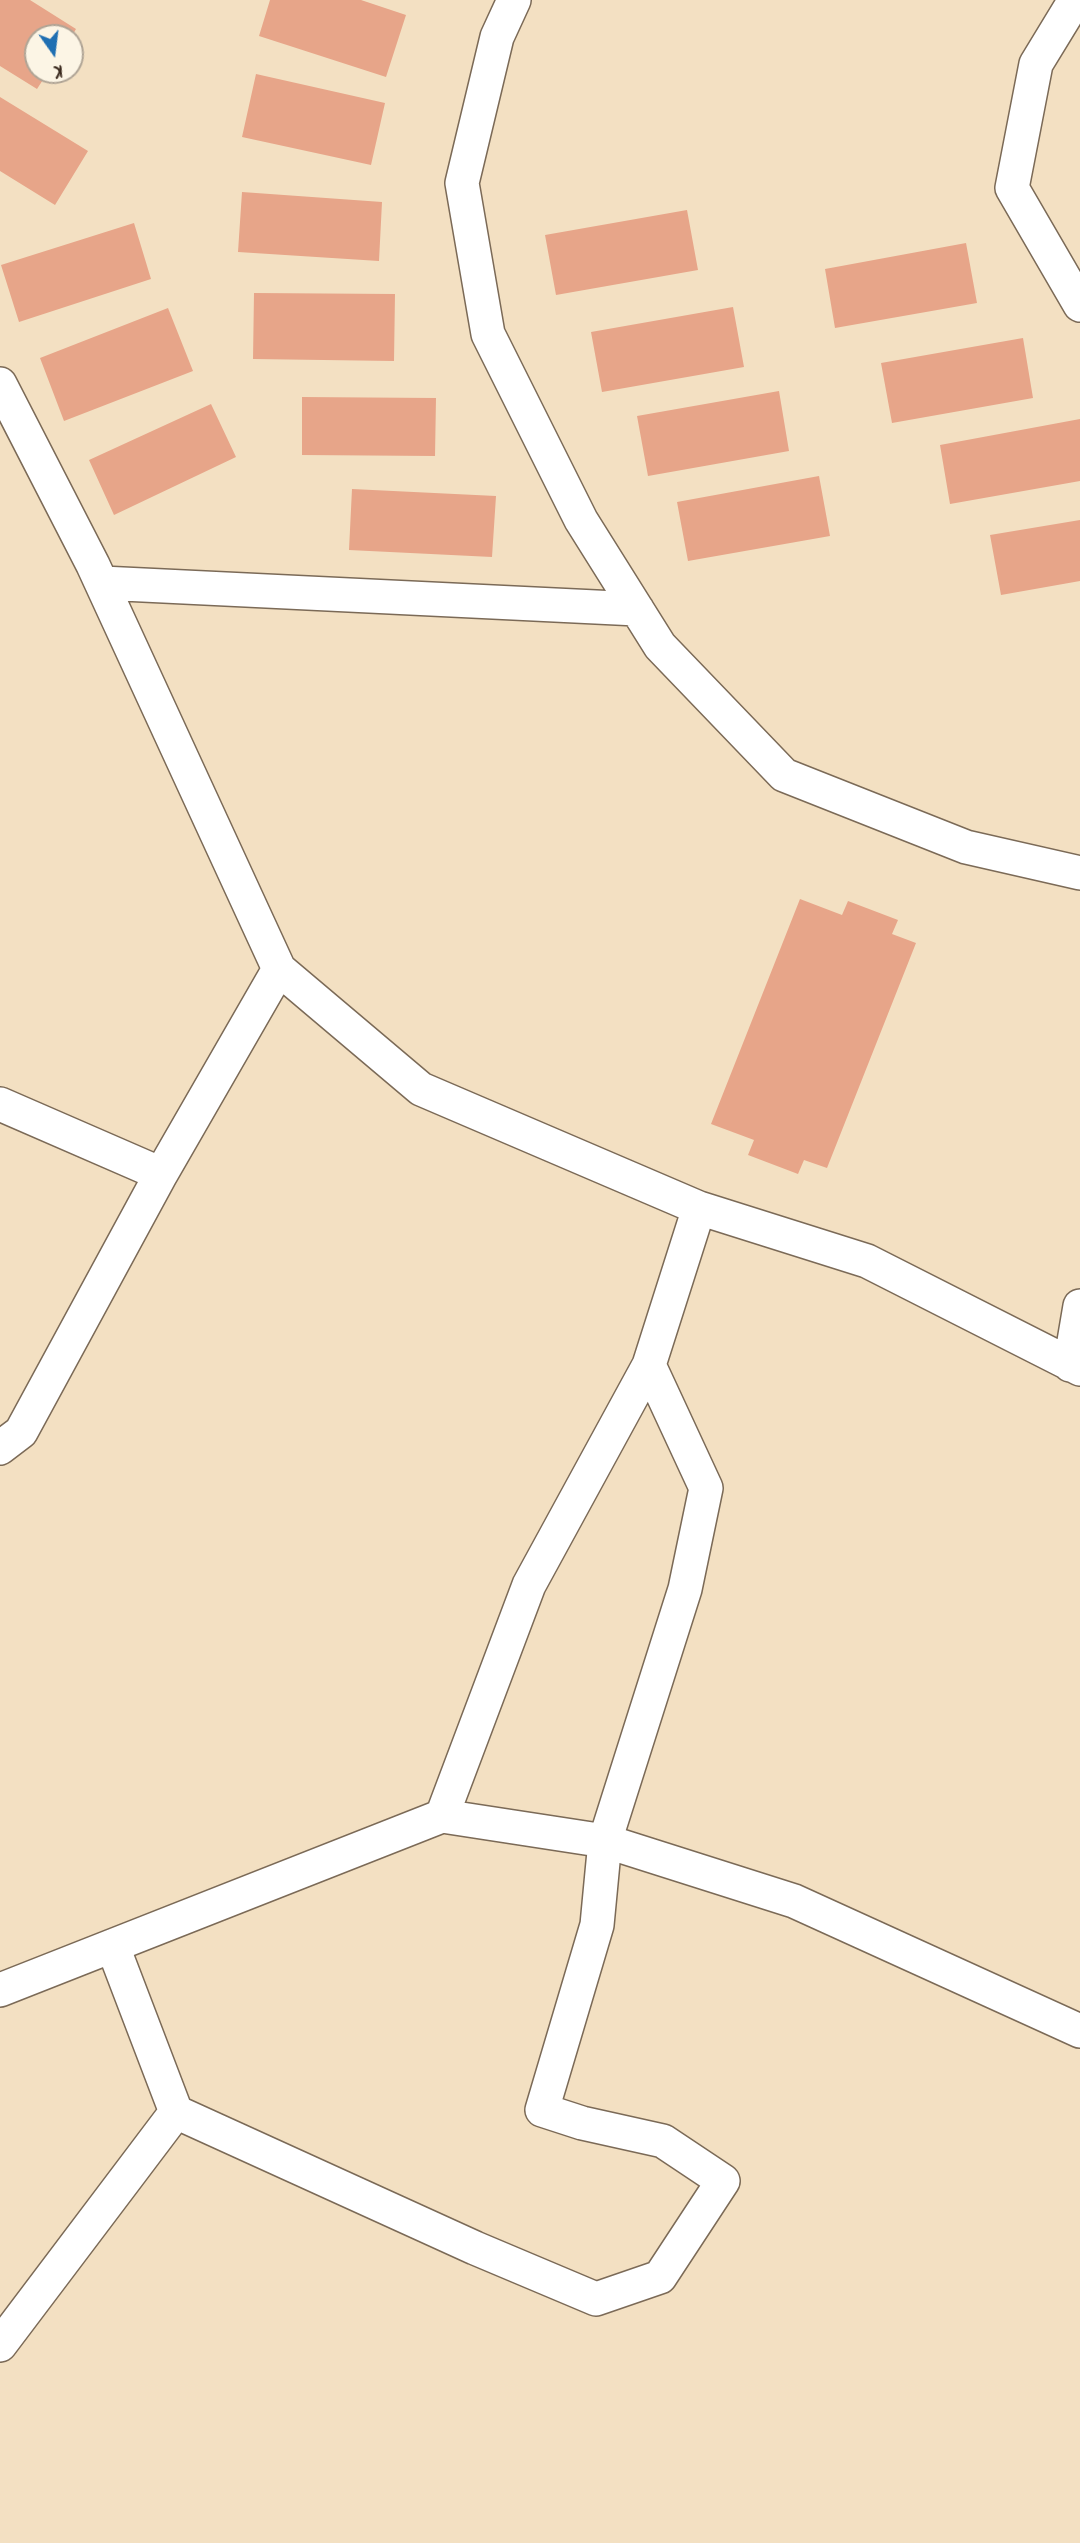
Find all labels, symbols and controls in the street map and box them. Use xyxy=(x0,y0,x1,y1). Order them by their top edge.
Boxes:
north arrow xyxy=(24,24,84,84)
text: K xyxy=(50,57,66,83)

